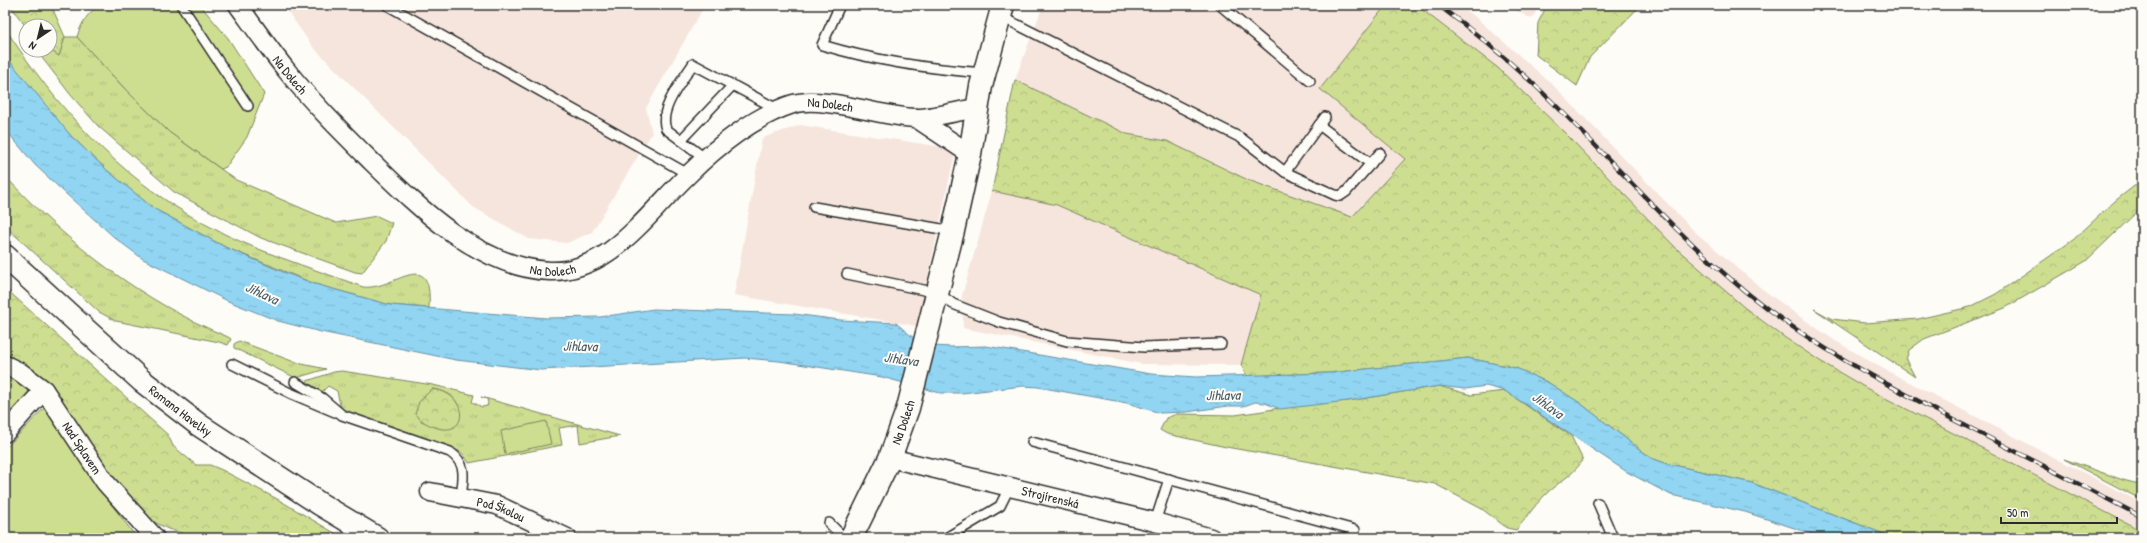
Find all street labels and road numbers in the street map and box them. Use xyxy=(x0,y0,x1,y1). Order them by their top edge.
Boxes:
street label: Na Dolech xyxy=(269,51,312,98)
street label: Na Dolech xyxy=(807,93,855,116)
street label: Na Dolech xyxy=(529,259,578,280)
street label: Romana Havelky xyxy=(145,381,216,441)
street label: Na Dolech xyxy=(887,398,919,447)
street label: Nad Splavem xyxy=(58,418,106,478)
street label: Strojírenská xyxy=(1020,481,1081,512)
street label: Pod Školou xyxy=(475,492,528,526)

